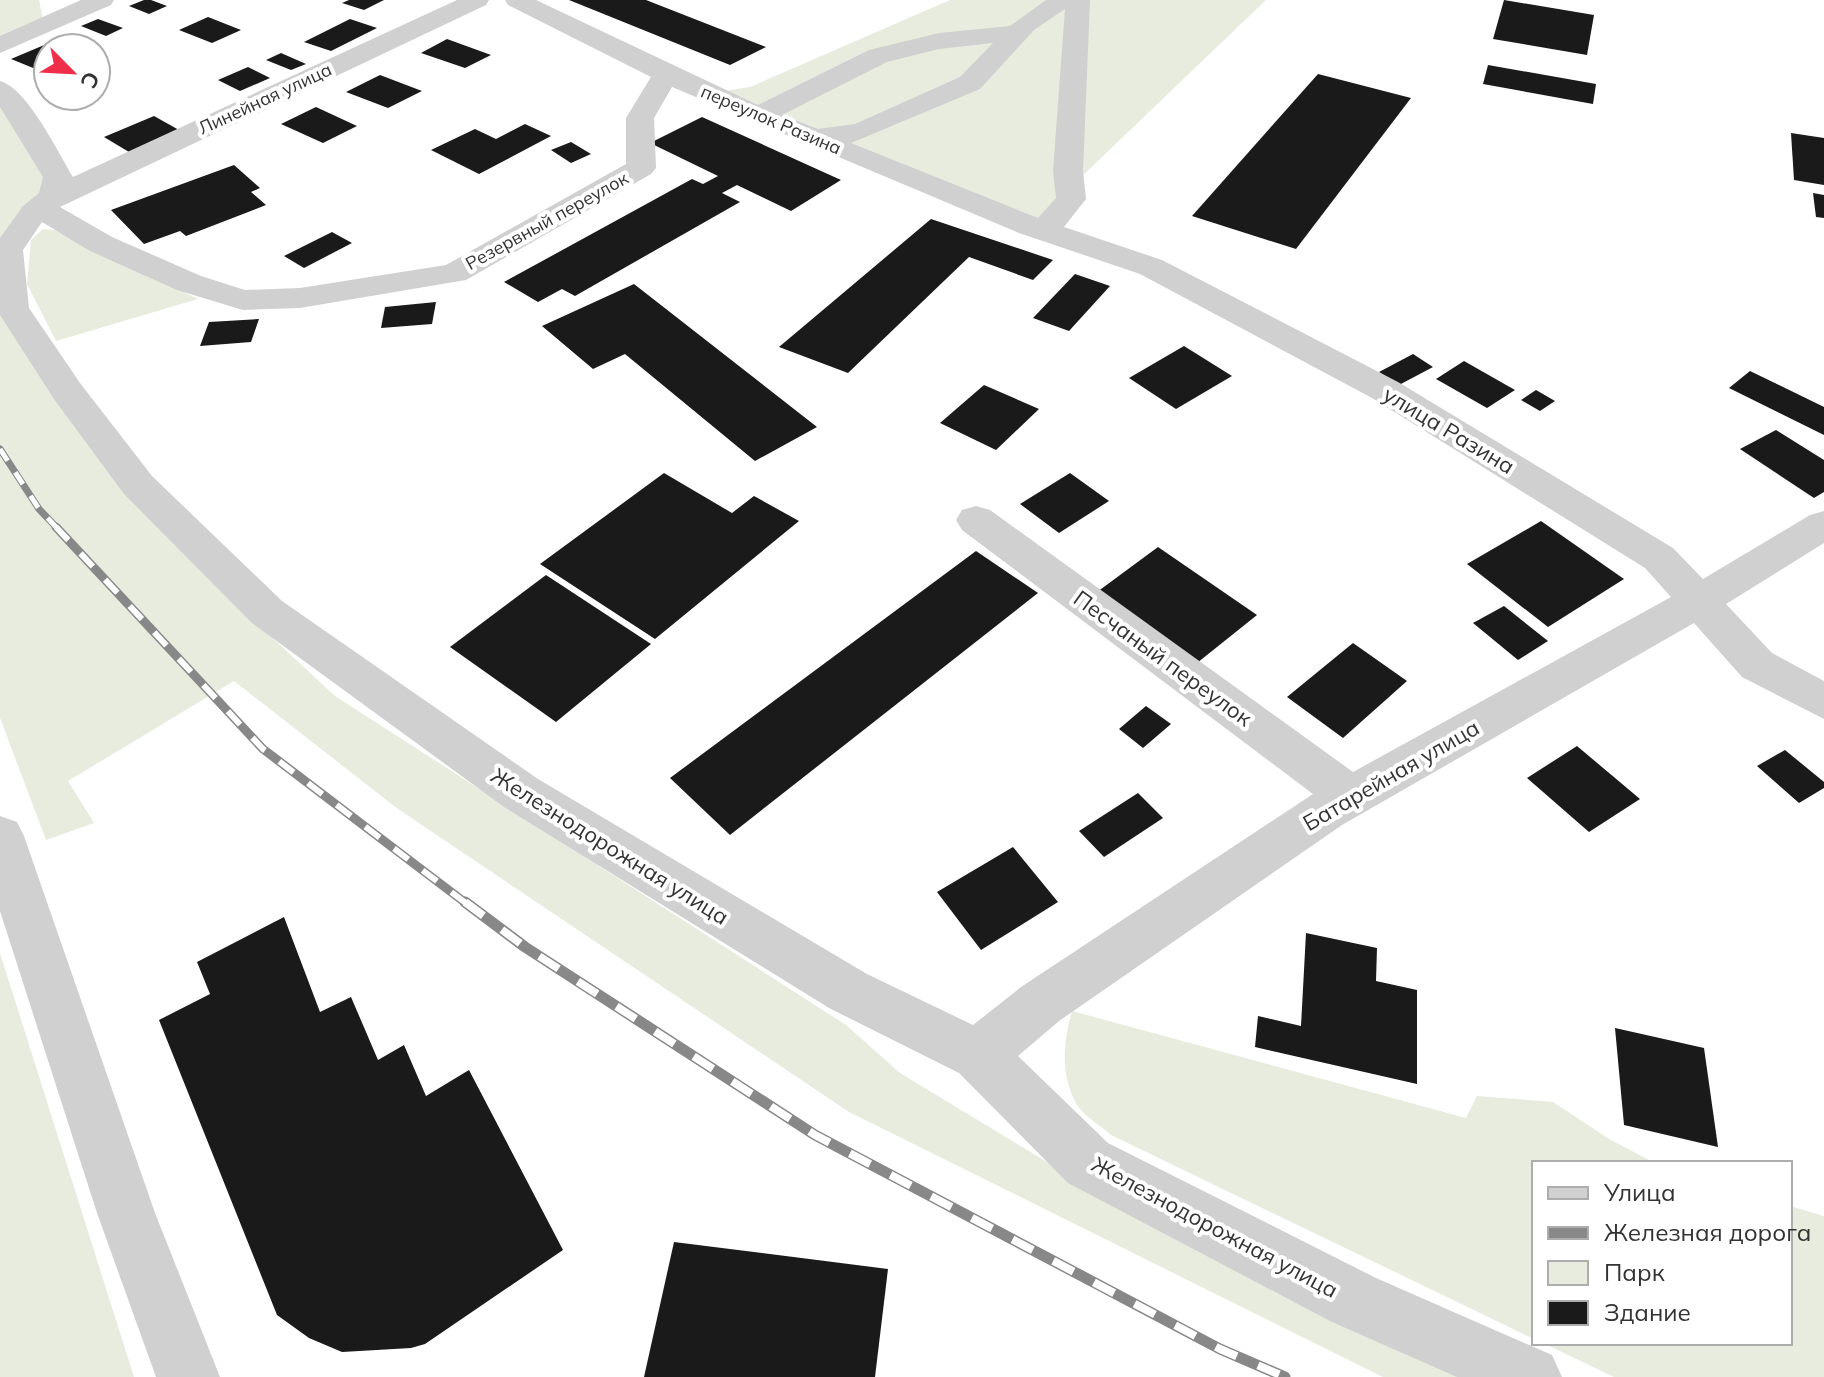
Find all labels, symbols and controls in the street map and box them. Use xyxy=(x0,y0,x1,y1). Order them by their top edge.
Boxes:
north arrow xyxy=(32,32,112,112)
street label: Линейная улица xyxy=(194,58,335,140)
text: С xyxy=(74,68,106,93)
street label: переулок Разина xyxy=(698,80,845,159)
street label: Резервный переулок xyxy=(461,166,632,275)
street label: улица Разина xyxy=(1378,380,1520,480)
street label: Песчаный переулок xyxy=(1068,584,1258,732)
street label: Батарейная улица xyxy=(1298,713,1484,837)
street label: Железнодорожная улица xyxy=(486,761,734,931)
street label: Железнодорожная улица xyxy=(1087,1150,1343,1304)
legend xyxy=(1532,1161,1792,1345)
text: Улица xyxy=(1603,1177,1676,1207)
text: Железная дорога xyxy=(1604,1217,1812,1247)
text: Парк xyxy=(1604,1257,1665,1287)
text: Здание xyxy=(1604,1297,1691,1327)

